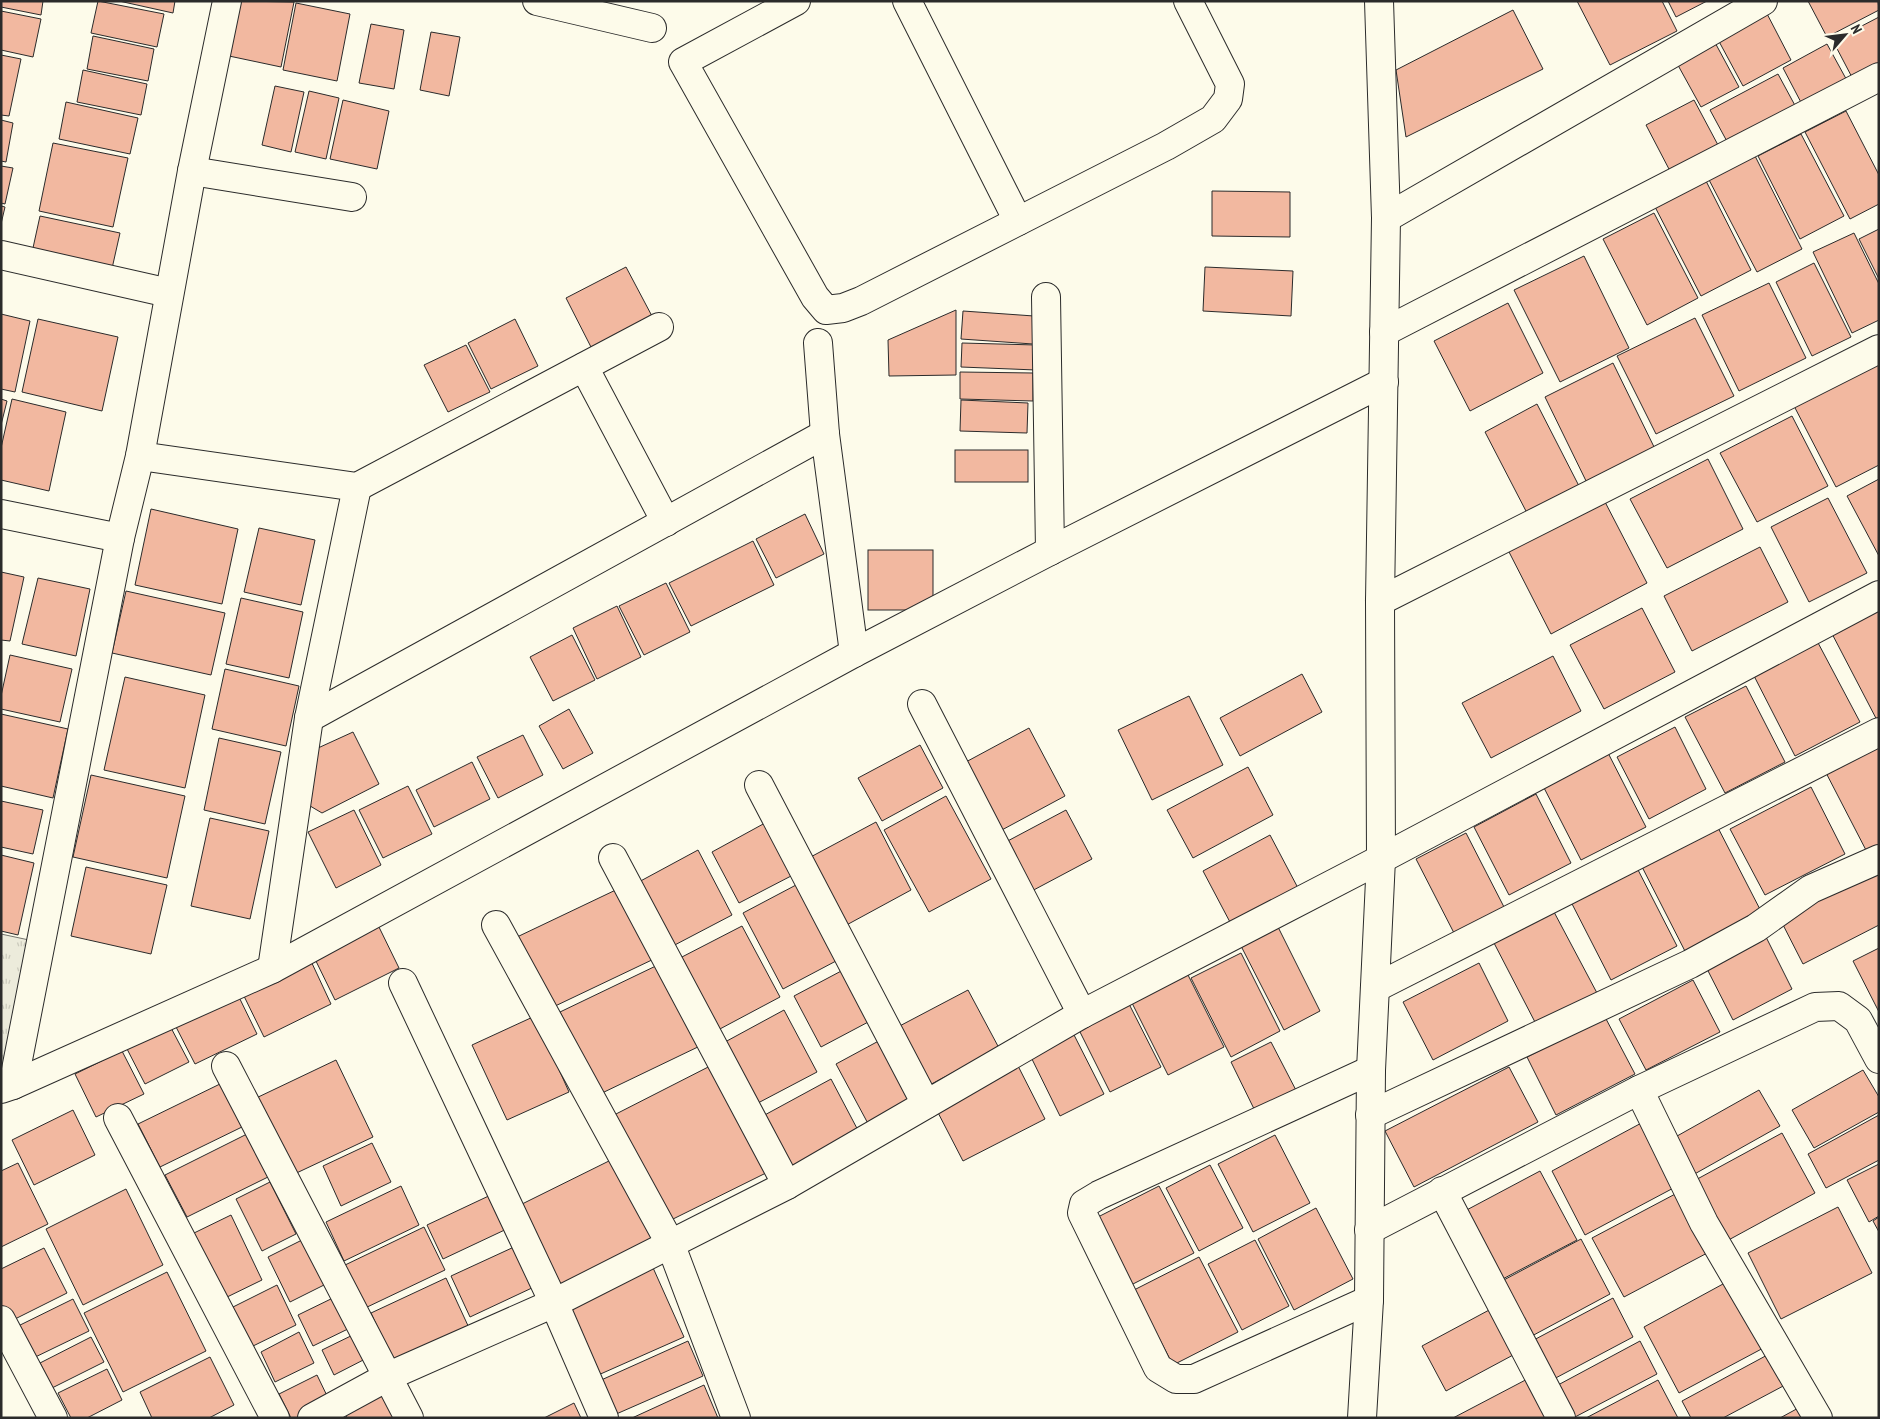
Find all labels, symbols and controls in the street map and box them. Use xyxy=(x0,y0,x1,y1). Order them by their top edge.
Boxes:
north arrow xyxy=(1820,10,1870,60)
text: N xyxy=(1847,21,1866,36)

